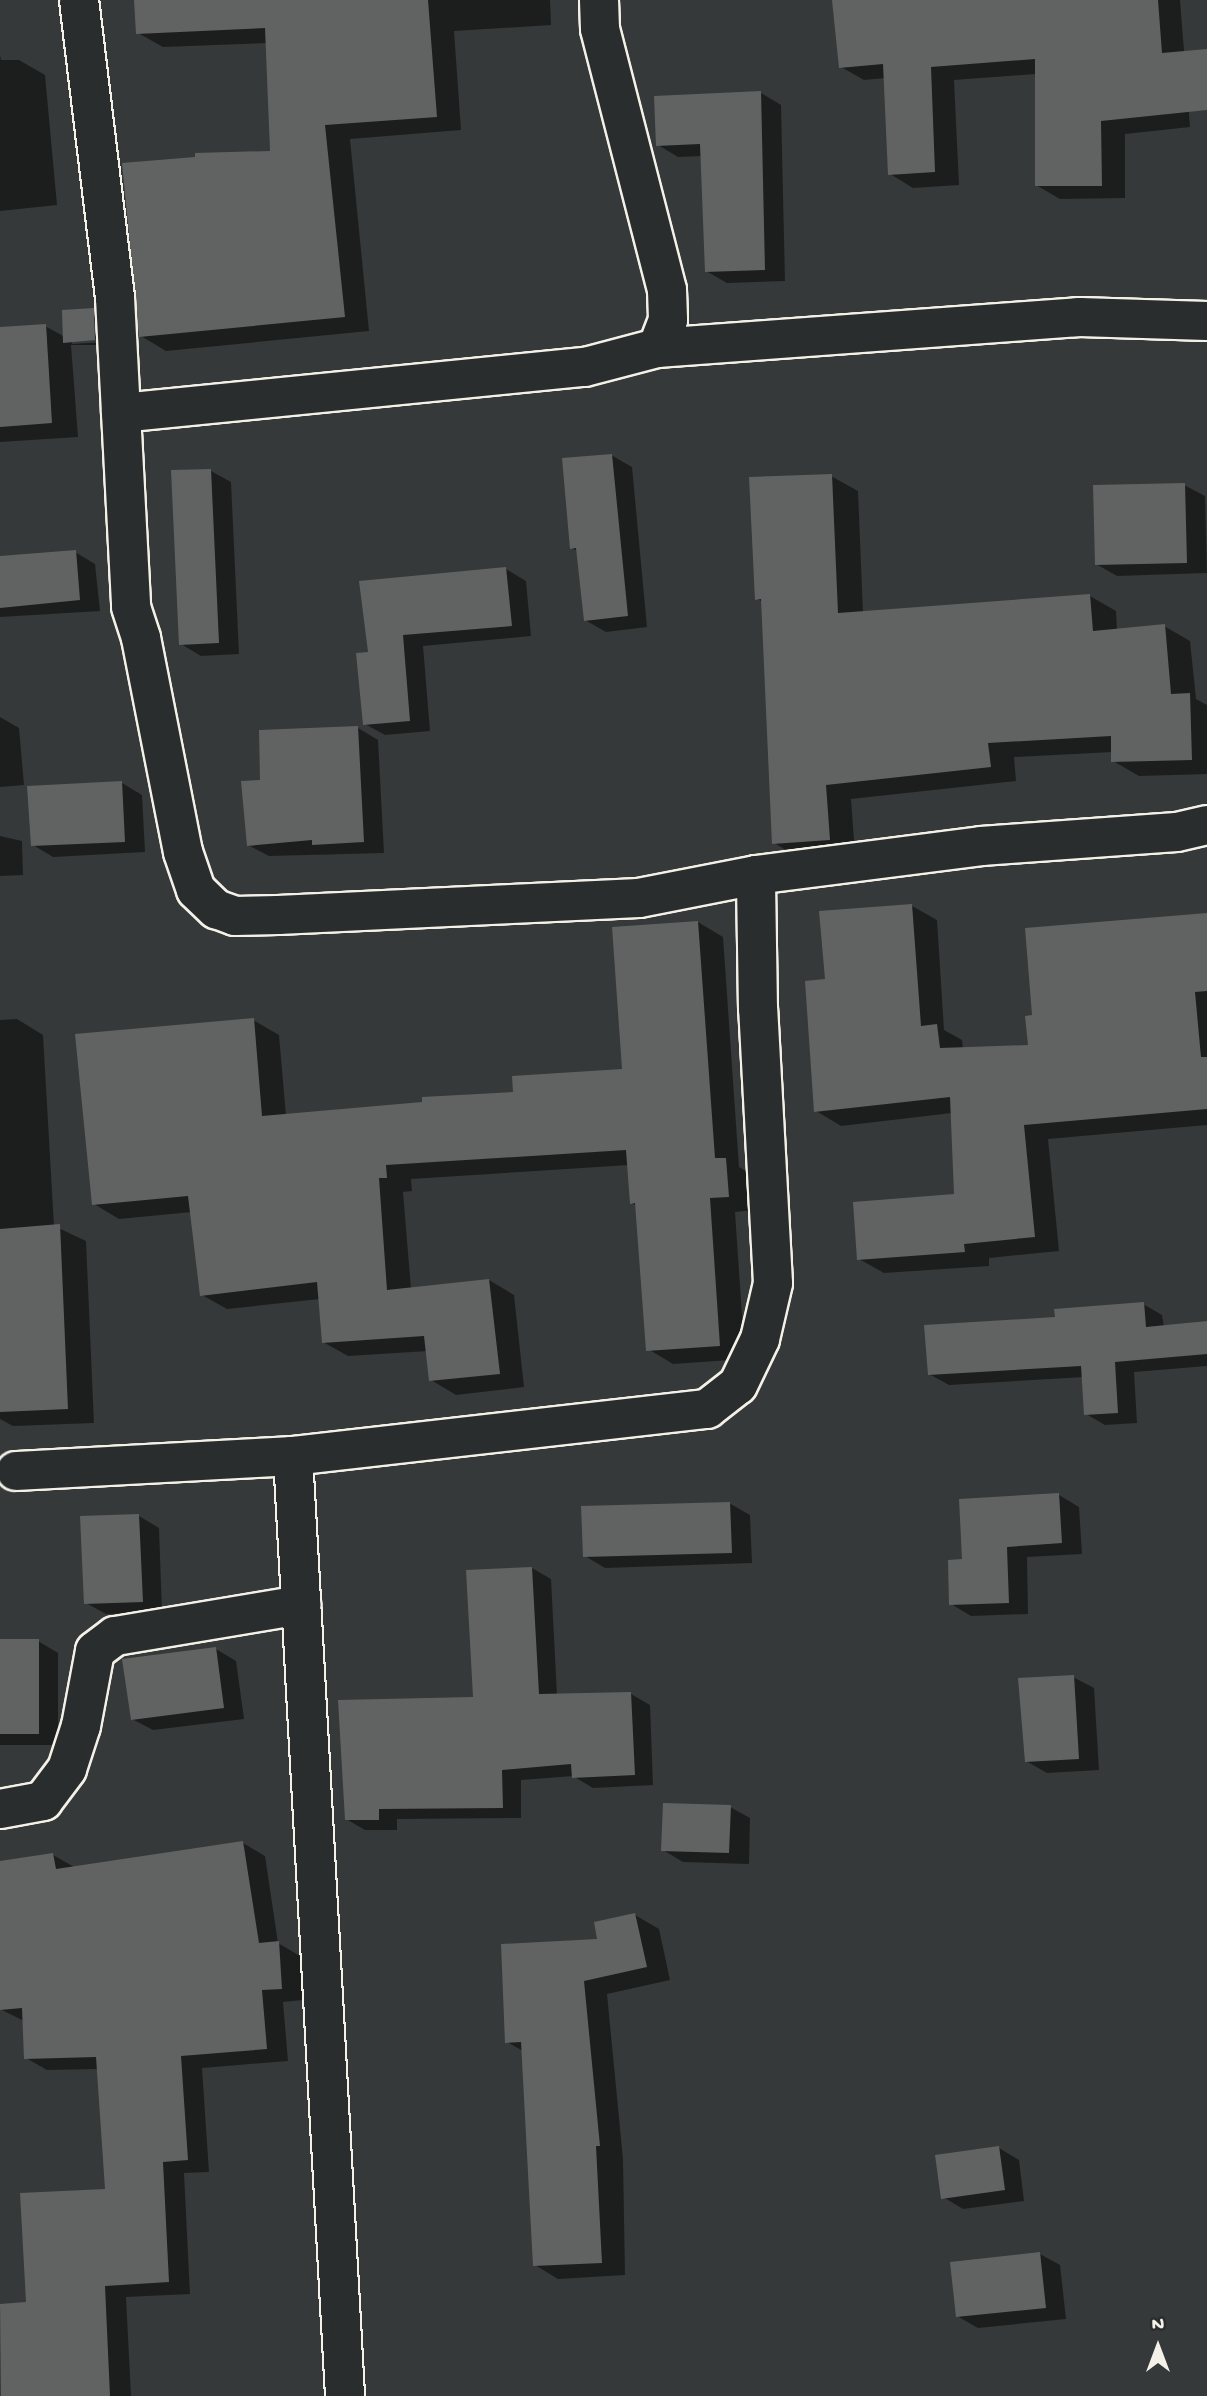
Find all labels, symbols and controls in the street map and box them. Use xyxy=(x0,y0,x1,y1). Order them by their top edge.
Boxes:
north arrow xyxy=(1123,2312,1193,2382)
text: N xyxy=(1152,2314,1164,2337)

